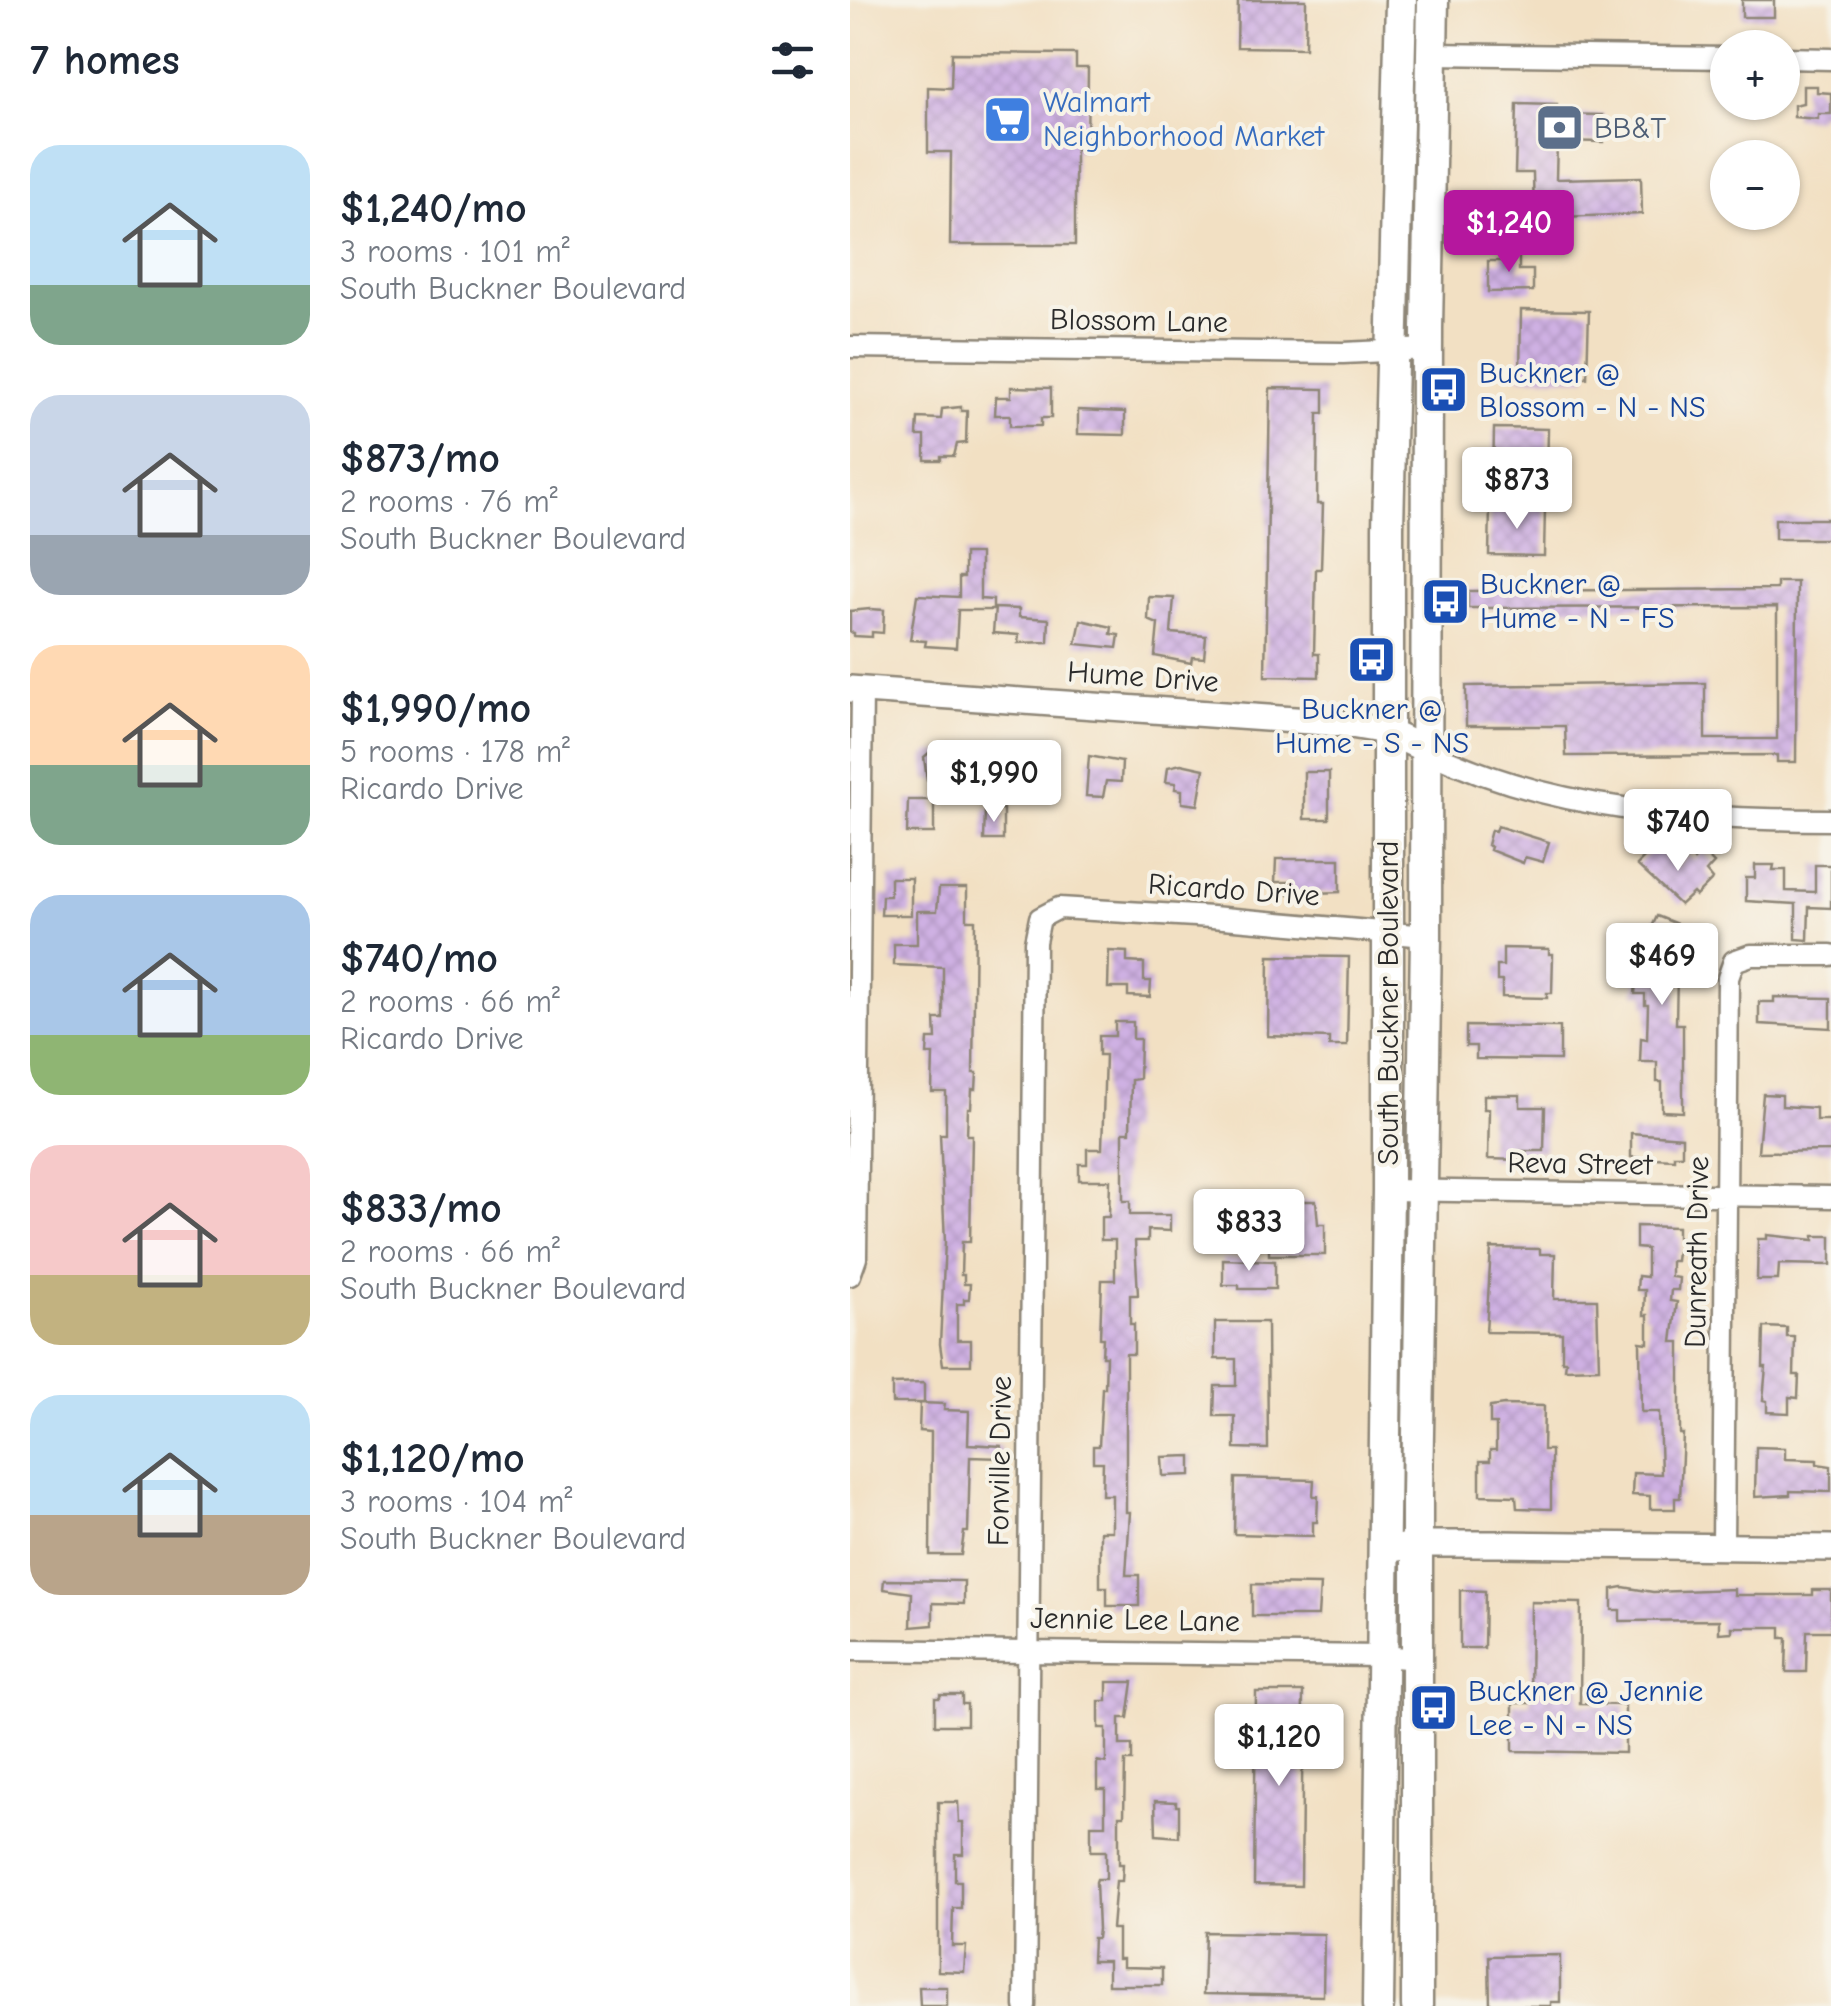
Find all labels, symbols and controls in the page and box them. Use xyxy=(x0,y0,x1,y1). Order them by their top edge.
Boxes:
map controls xyxy=(1710,30,1800,230)
button: + xyxy=(1710,30,1800,120)
icon: filters xyxy=(765,33,820,88)
text: 7 homes xyxy=(30,36,180,85)
place label: Walmart Neighborhood Market xyxy=(1043,85,1326,154)
supermarket icon: Walmart Neighborhood Market xyxy=(982,93,1034,145)
bank icon: BB&T xyxy=(1533,102,1585,154)
place label: BB&T xyxy=(1594,111,1667,146)
button: − xyxy=(1710,140,1800,230)
text: $1,240/mo xyxy=(340,184,527,233)
icon: home xyxy=(110,185,230,305)
pin: $1,240 xyxy=(1428,190,1590,275)
text: $1,240 xyxy=(1466,204,1552,241)
text: 3 rooms · 101 m² xyxy=(340,233,570,270)
text: South Buckner Boulevard xyxy=(340,270,686,307)
street label: Blossom Lane xyxy=(1050,302,1228,340)
place label: Buckner @ Blossom - N - NS xyxy=(1479,356,1706,425)
bus stop icon: Buckner @ Blossom - N - NS xyxy=(1418,364,1470,416)
text: $873/mo xyxy=(340,434,500,483)
icon: home xyxy=(110,435,230,555)
pin: $873 xyxy=(1458,447,1576,532)
text: $873 xyxy=(1484,461,1550,498)
text: 2 rooms · 76 m² xyxy=(340,483,558,520)
text: South Buckner Boulevard xyxy=(340,520,686,557)
place label: Buckner @ Hume - N - FS xyxy=(1480,567,1675,636)
bus stop icon: Buckner @ Hume - N - FS xyxy=(1419,575,1471,627)
bus stop icon: Buckner @ Hume - S - NS xyxy=(1346,634,1398,686)
street label: Hume Drive xyxy=(1066,654,1220,700)
text: $1,990/mo xyxy=(340,684,531,733)
icon: home xyxy=(110,685,230,805)
place label: Buckner @ Hume - S - NS xyxy=(1275,692,1469,761)
text: 5 rooms · 178 m² xyxy=(340,733,570,770)
pin: $1,990 xyxy=(913,740,1075,825)
text: $1,990 xyxy=(949,754,1039,791)
text: Ricardo Drive xyxy=(340,770,523,807)
pin: $740 xyxy=(1619,789,1737,874)
text: $740 xyxy=(1646,803,1710,840)
street label: South Buckner Boulevard xyxy=(1371,841,1406,1165)
street label: Ricardo Drive xyxy=(1147,867,1321,913)
pin: $469 xyxy=(1603,923,1721,1008)
text: $740/mo xyxy=(340,934,498,983)
icon: home xyxy=(110,935,230,1055)
text: $469 xyxy=(1628,937,1696,974)
text: 2 rooms · 66 m² xyxy=(340,983,560,1020)
text: Ricardo Drive xyxy=(340,1020,523,1057)
street label: Reva Street xyxy=(1507,1145,1654,1183)
street label: Dunreath Drive xyxy=(1678,1156,1716,1348)
text: $833/mo xyxy=(340,1184,502,1233)
icon: home xyxy=(110,1185,230,1305)
pin: $833 xyxy=(1190,1189,1308,1274)
text: $833 xyxy=(1215,1203,1283,1240)
text: 2 rooms · 66 m² xyxy=(340,1233,560,1270)
text: South Buckner Boulevard xyxy=(340,1270,686,1307)
street label: Fonville Drive xyxy=(981,1376,1019,1546)
text: $1,120/mo xyxy=(340,1434,525,1483)
icon: home xyxy=(110,1435,230,1555)
text: 3 rooms · 104 m² xyxy=(340,1483,572,1520)
text: South Buckner Boulevard xyxy=(340,1520,686,1557)
street label: Jennie Lee Lane xyxy=(1030,1601,1240,1639)
place label: Buckner @ Jennie Lee - N - NS xyxy=(1468,1674,1703,1743)
bus stop icon: Buckner @ Jennie Lee - N - NS xyxy=(1407,1682,1459,1734)
pin: $1,120 xyxy=(1198,1704,1360,1789)
text: $1,120 xyxy=(1237,1718,1321,1755)

